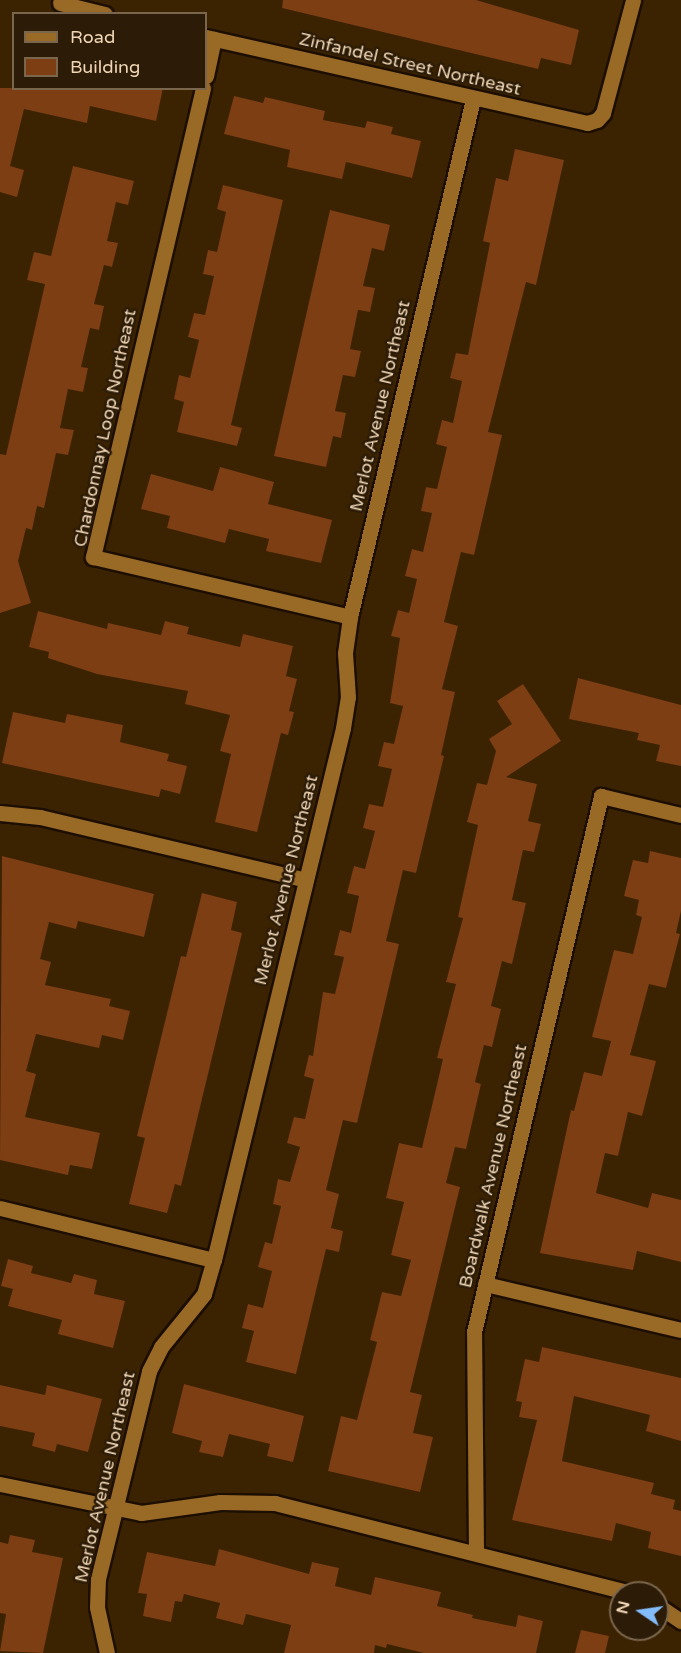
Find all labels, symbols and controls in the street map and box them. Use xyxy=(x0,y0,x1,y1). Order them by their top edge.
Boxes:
legend xyxy=(12,12,207,90)
text: Road xyxy=(70,26,115,48)
street label: Zinfandel Street Northeast xyxy=(297,28,523,100)
text: Building xyxy=(70,56,140,78)
street label: Merlot Avenue Northeast xyxy=(345,298,415,514)
street label: Chardonnay Loop Northeast xyxy=(69,307,141,549)
street label: Merlot Avenue Northeast xyxy=(249,773,323,987)
street label: Boardwalk Avenue Northeast xyxy=(454,1042,532,1290)
street label: Merlot Avenue Northeast xyxy=(70,1369,140,1585)
north arrow xyxy=(609,1581,669,1641)
text: N xyxy=(612,1599,635,1616)

